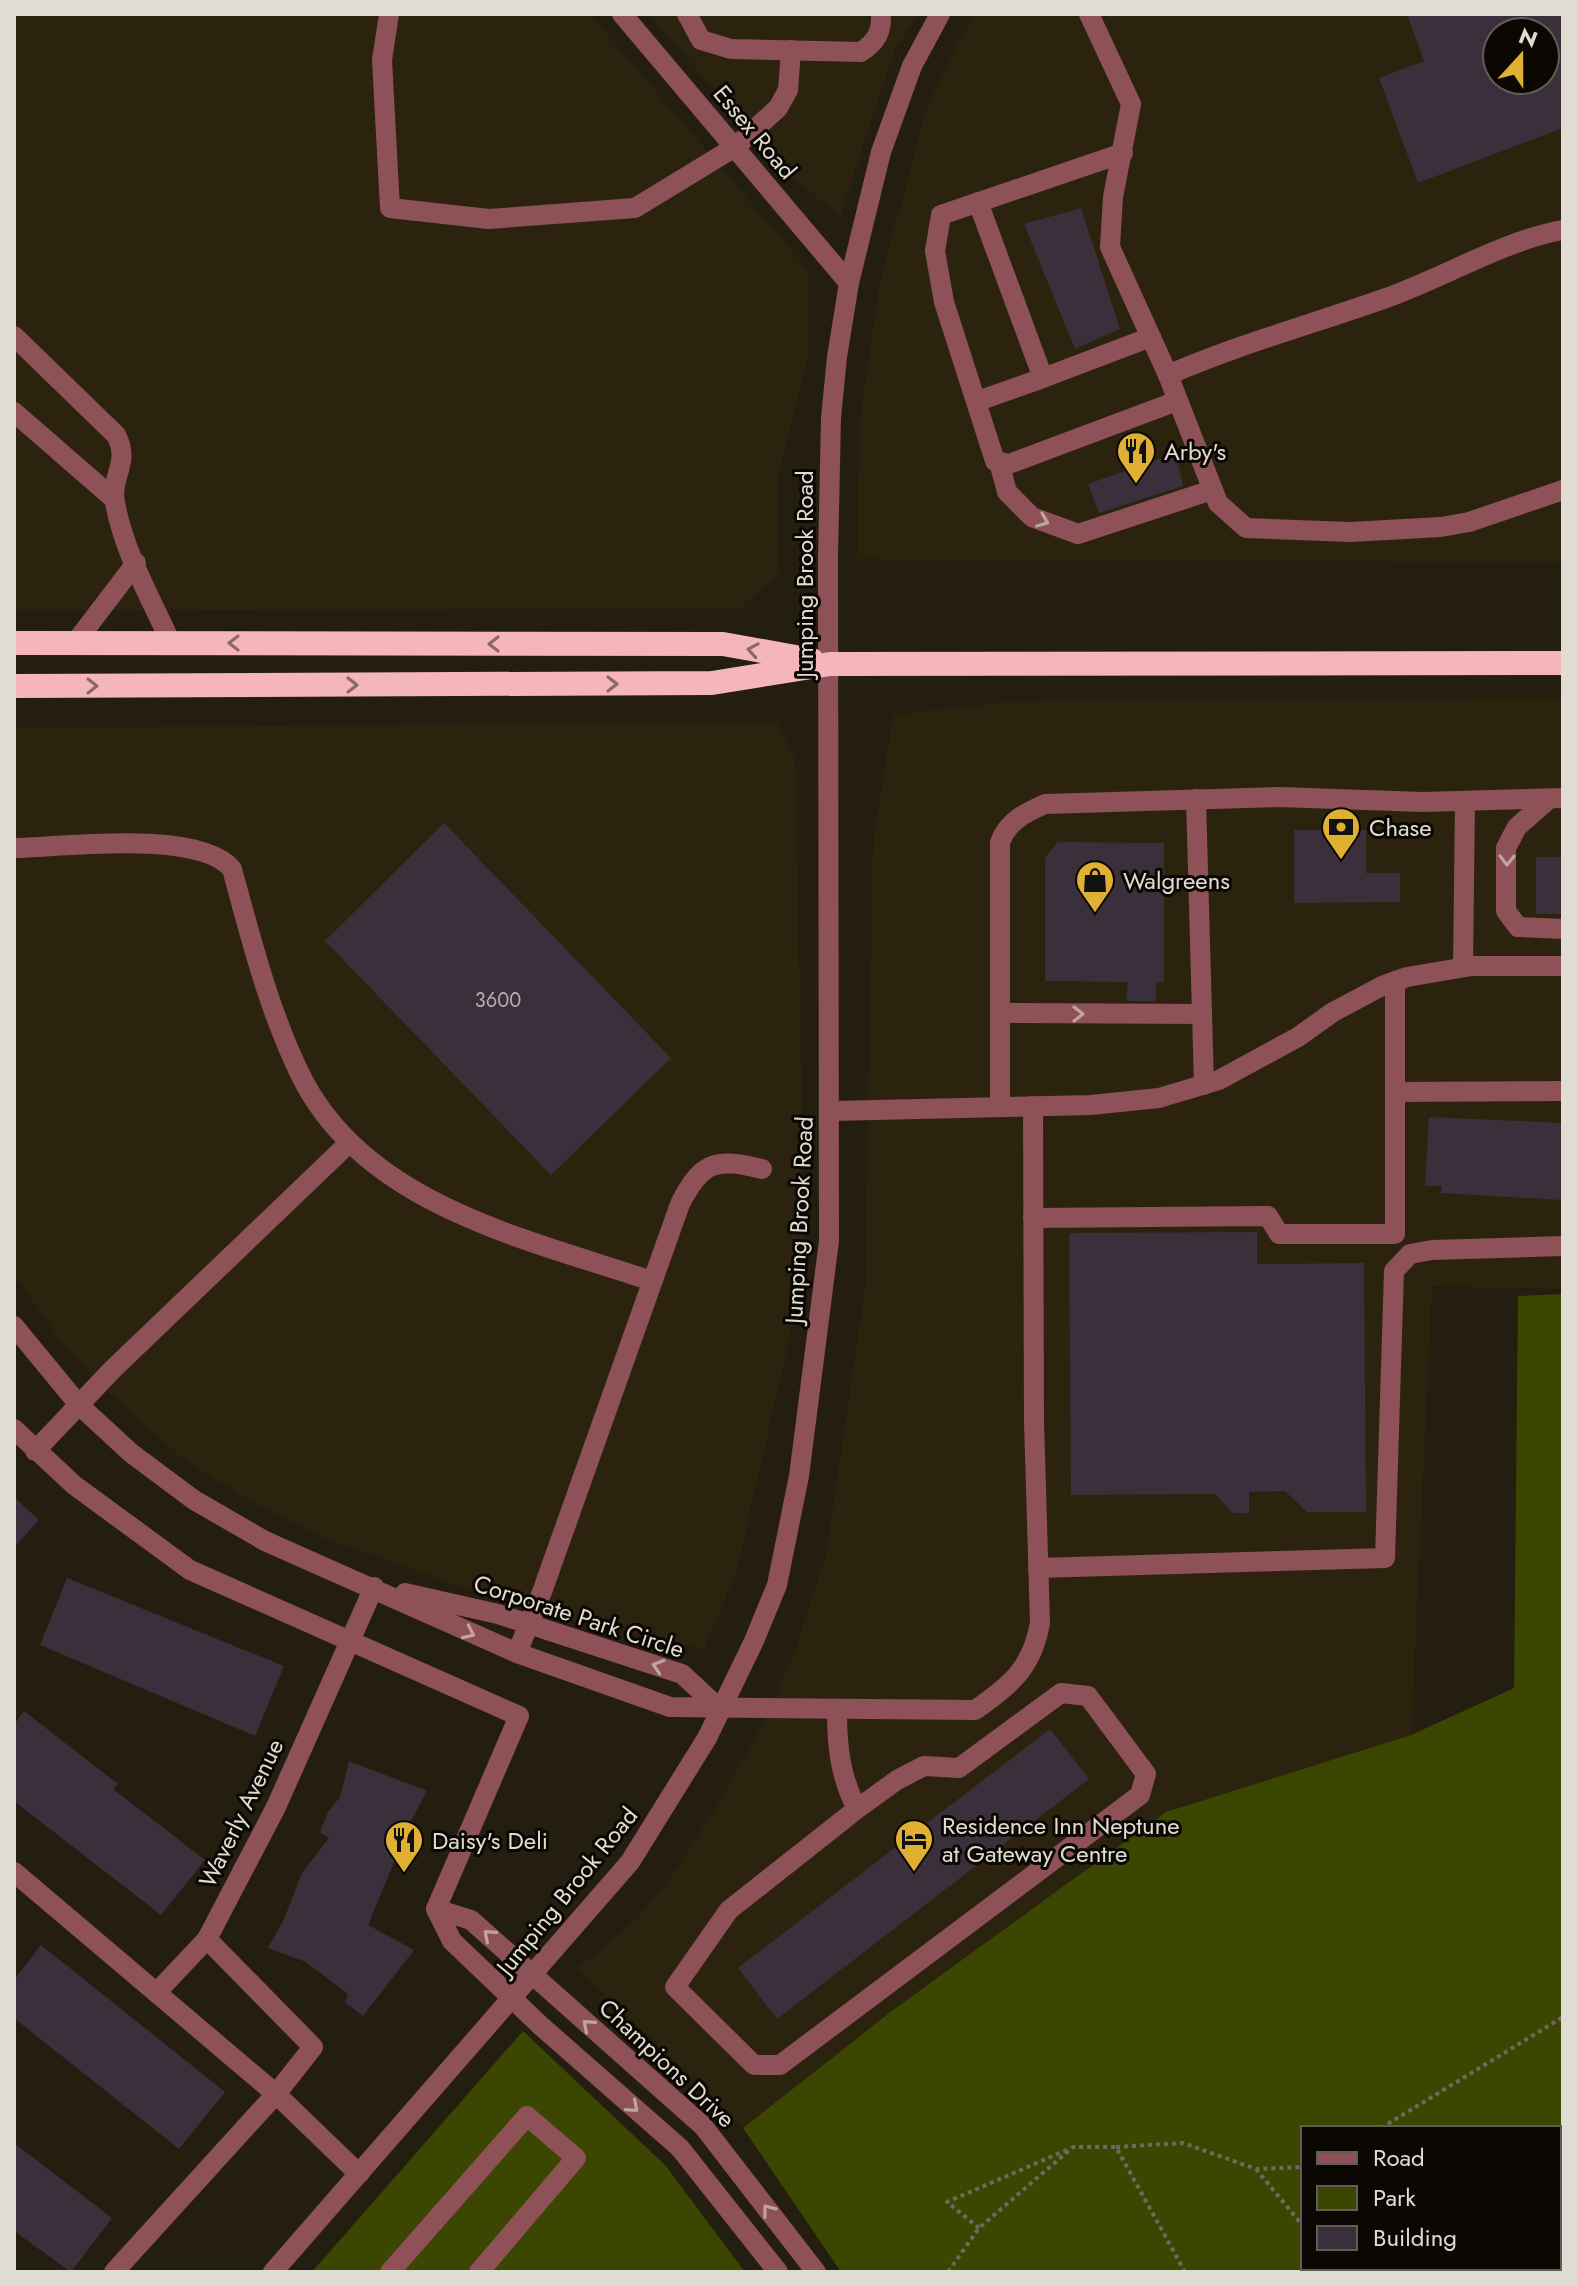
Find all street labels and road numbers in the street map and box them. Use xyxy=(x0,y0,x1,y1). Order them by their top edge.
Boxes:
street label: Essex Road xyxy=(705,77,805,187)
street label: Jumping Brook Road xyxy=(787,470,822,681)
street label: Jumping Brook Road xyxy=(776,1115,822,1328)
street label: Corporate Park Circle xyxy=(469,1565,689,1667)
street label: Waverly Avenue xyxy=(190,1733,292,1893)
street label: Jumping Brook Road xyxy=(486,1799,646,1985)
street label: Champions Drive xyxy=(591,1990,743,2136)

